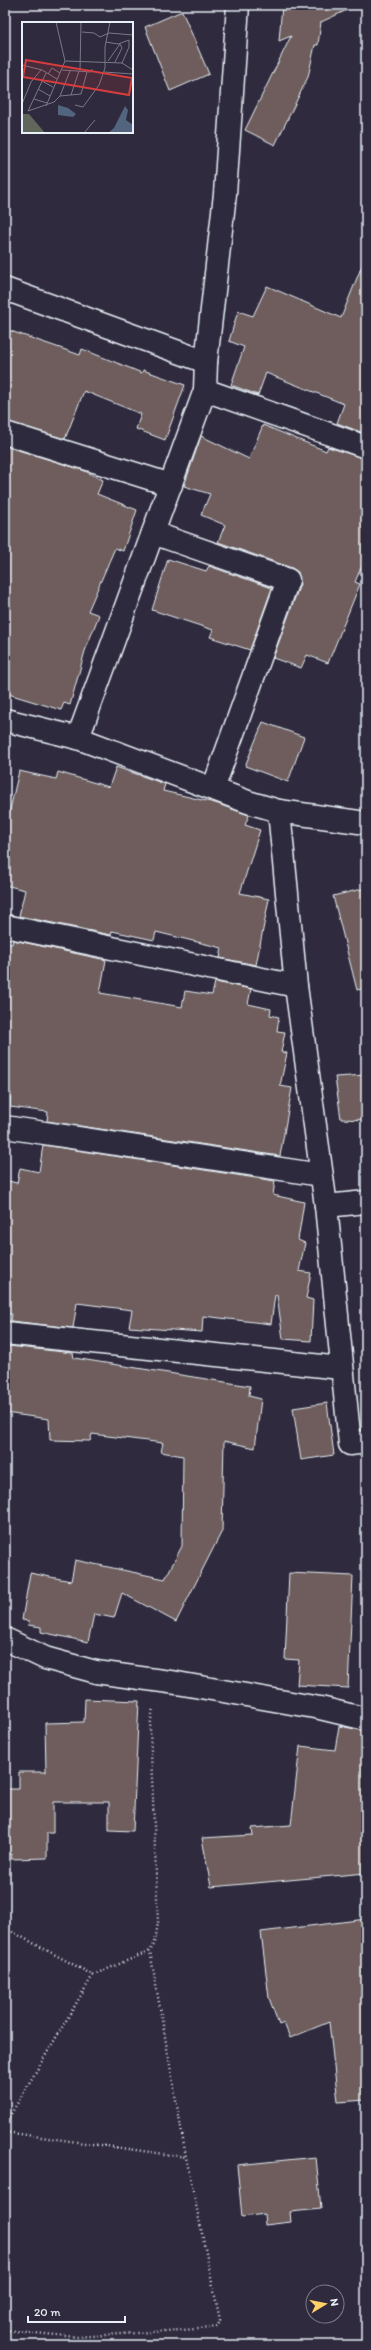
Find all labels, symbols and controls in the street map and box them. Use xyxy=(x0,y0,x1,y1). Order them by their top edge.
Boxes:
inset map xyxy=(22,22,133,133)
north arrow xyxy=(305,2284,345,2324)
scale bar xyxy=(28,2298,125,2324)
text: N xyxy=(327,2298,341,2307)
text: 20 m xyxy=(34,2305,61,2319)

